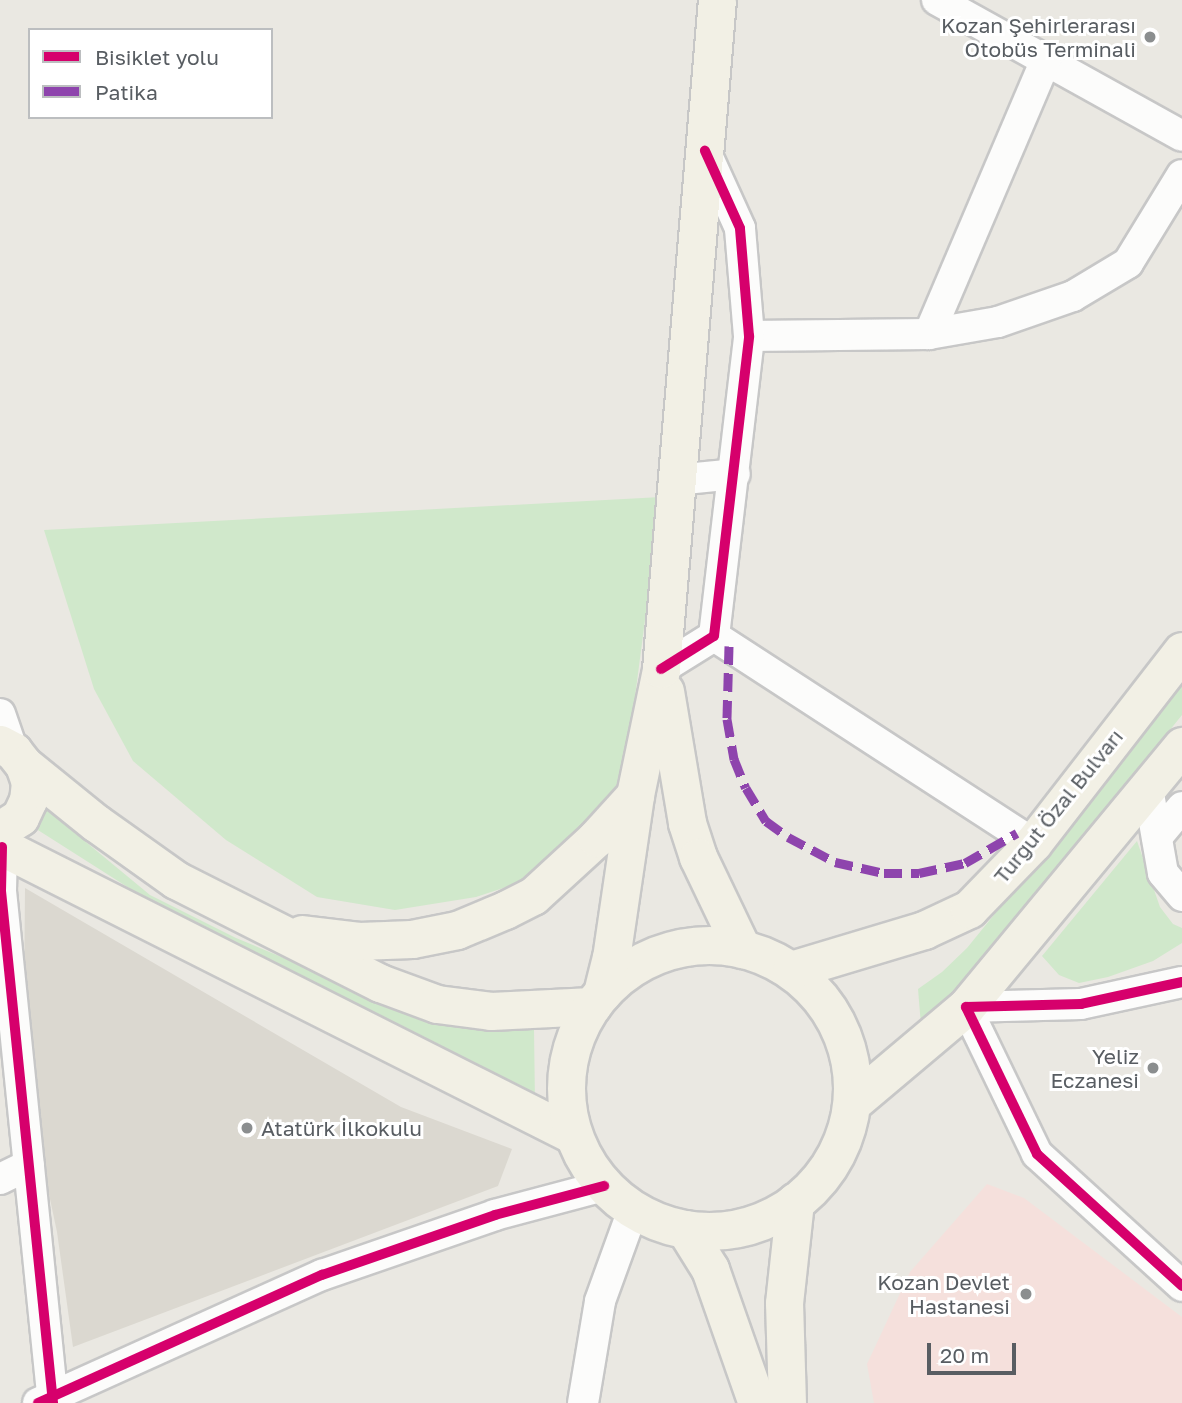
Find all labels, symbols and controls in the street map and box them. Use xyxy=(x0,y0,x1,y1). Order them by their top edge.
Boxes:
place label: Kozan Şehirlerarası Otobüs Terminali xyxy=(941,12,1136,62)
legend xyxy=(28,28,273,119)
marker: Kozan Şehirlerarası Otobüs Terminali xyxy=(1142,29,1158,45)
text: Bisiklet yolu xyxy=(95,44,219,70)
text: Patika xyxy=(95,79,158,105)
street label: Turgut Özal Bulvarı xyxy=(988,724,1128,888)
place label: Yeliz Eczanesi xyxy=(1051,1043,1139,1093)
marker: Yeliz Eczanesi xyxy=(1145,1060,1161,1076)
place label: Atatürk İlkokulu xyxy=(261,1115,422,1141)
marker: Atatürk İlkokulu xyxy=(239,1120,255,1136)
place label: Kozan Devlet Hastanesi xyxy=(877,1269,1010,1319)
marker: Kozan Devlet Hastanesi xyxy=(1016,1284,1036,1304)
scale bar xyxy=(930,1330,1019,1374)
text: 20 m xyxy=(940,1342,989,1368)

